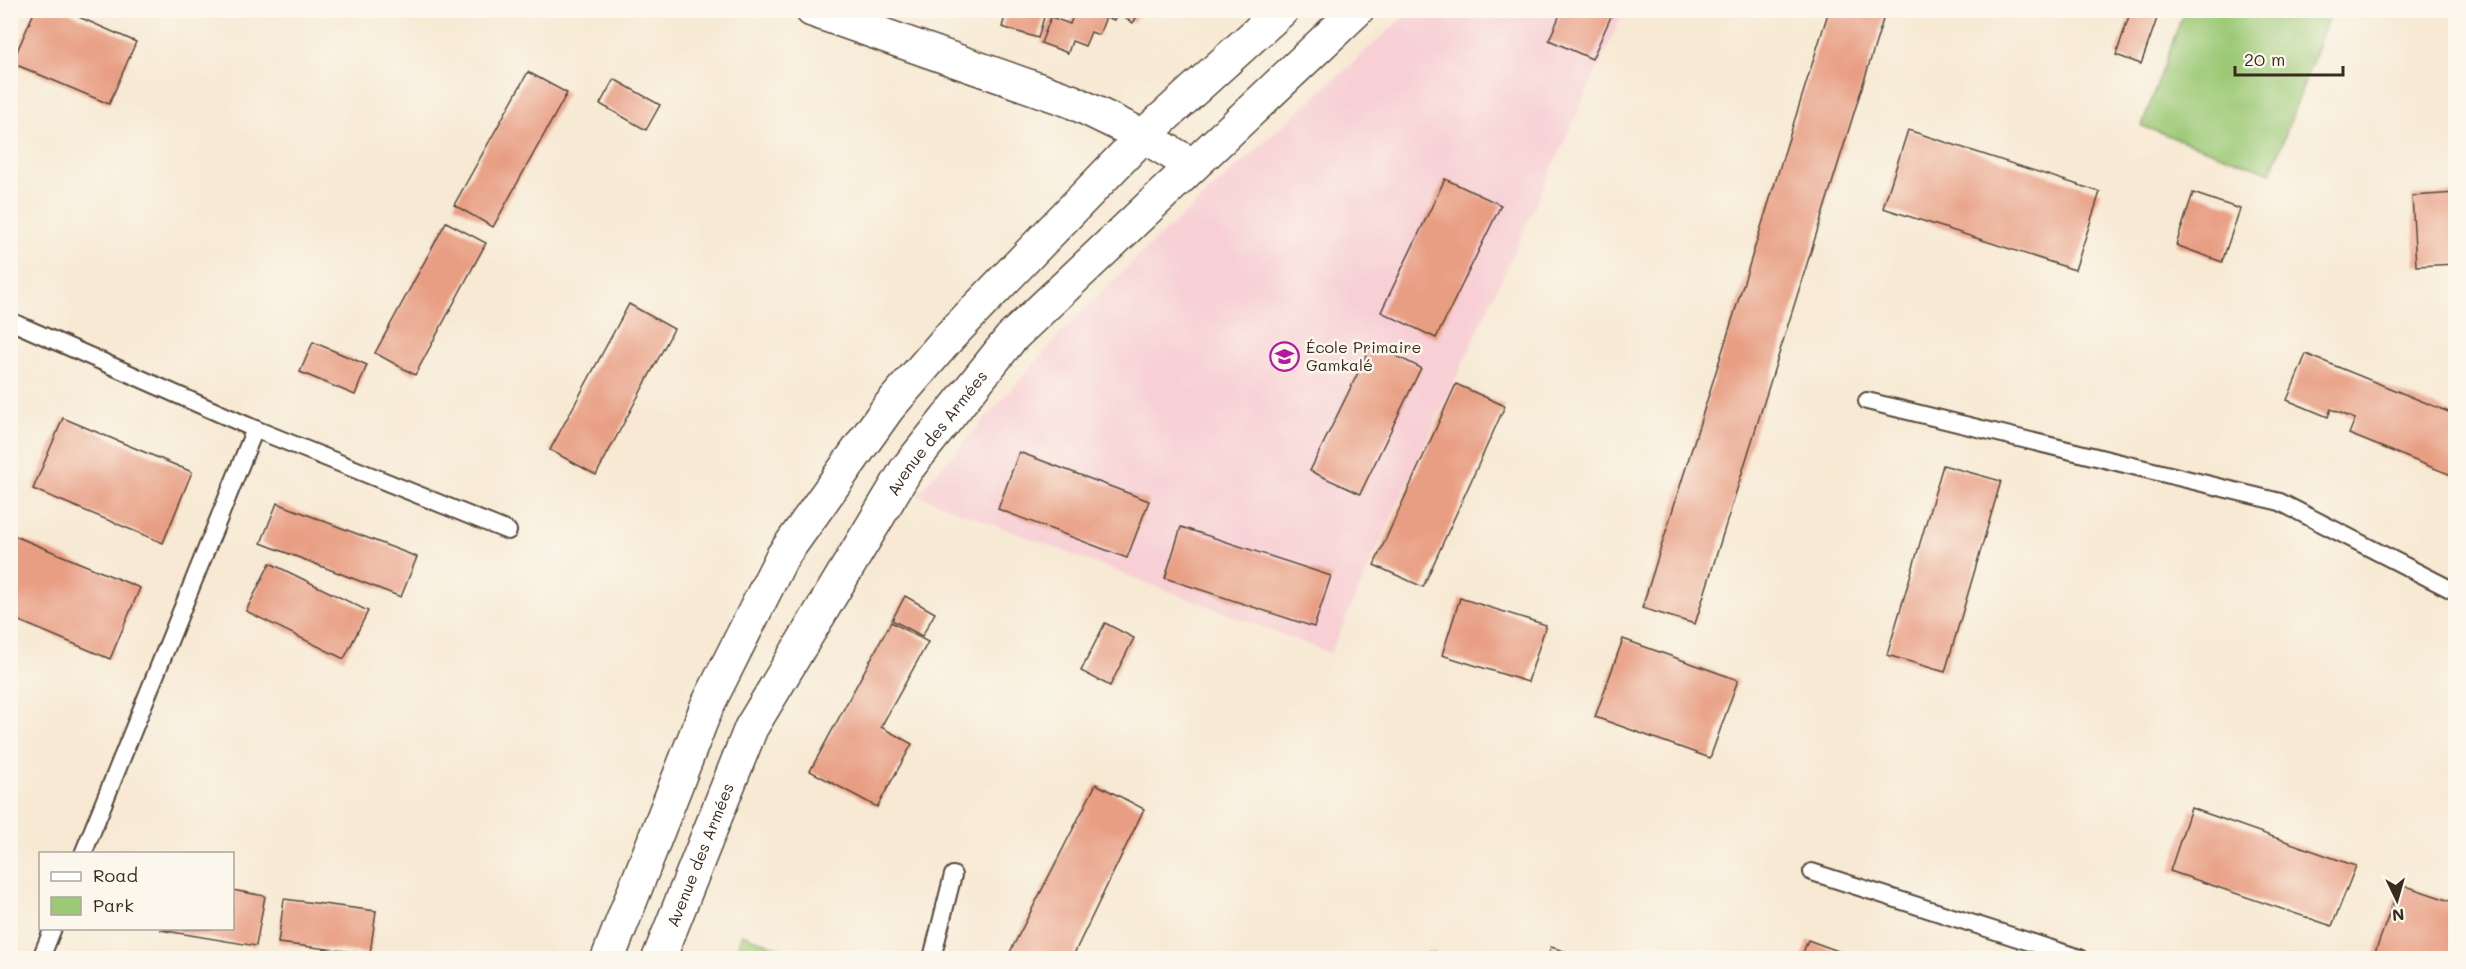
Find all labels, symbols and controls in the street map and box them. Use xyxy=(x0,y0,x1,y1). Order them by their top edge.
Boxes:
scale bar xyxy=(2235,39,2343,77)
text: 20 m xyxy=(2244,47,2285,71)
place label: École Primaire Gamkalé xyxy=(1306,336,1421,375)
school or university icon: École Primaire Gamkalé xyxy=(1269,340,1301,372)
street label: Avenue des Armées xyxy=(882,365,992,499)
street label: Avenue des Armées xyxy=(662,780,738,930)
legend xyxy=(39,852,234,930)
text: Road xyxy=(93,863,138,887)
north arrow xyxy=(2367,870,2427,930)
text: Park xyxy=(93,893,134,917)
text: N xyxy=(2391,904,2405,926)

